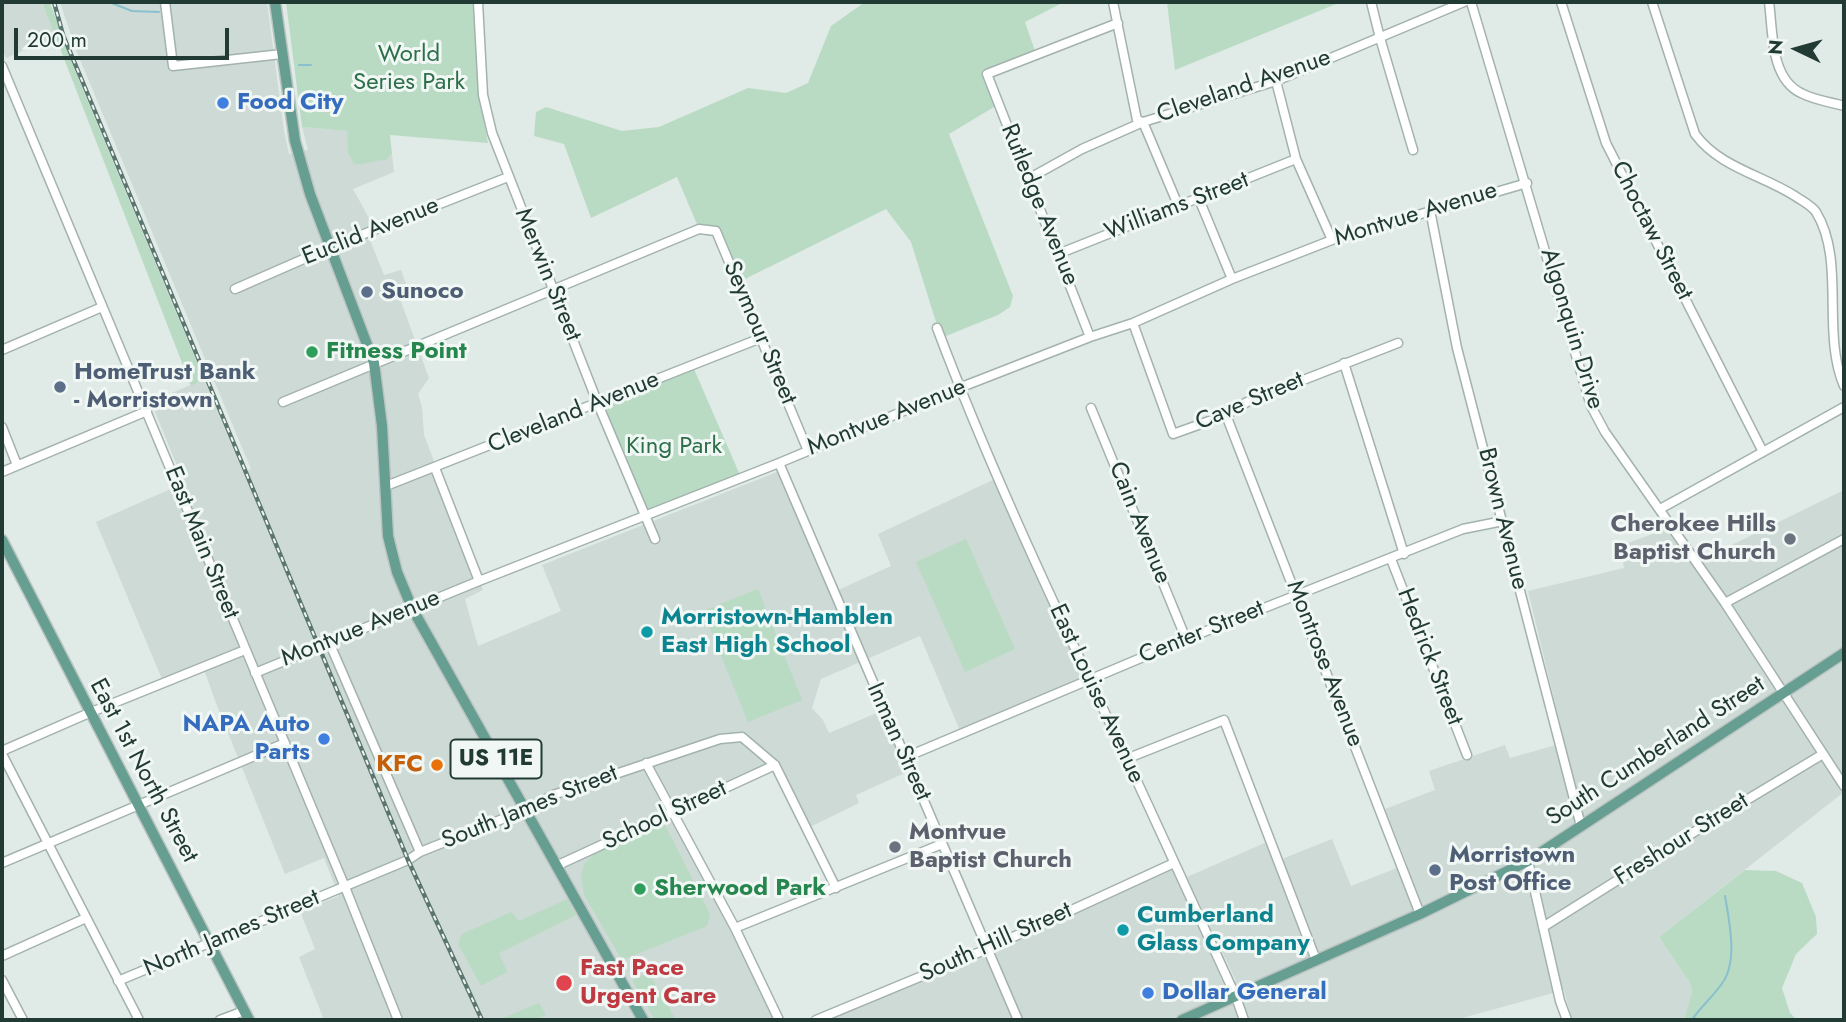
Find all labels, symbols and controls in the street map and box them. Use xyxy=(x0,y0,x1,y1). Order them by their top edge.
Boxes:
scale bar xyxy=(18,14,233,58)
north arrow xyxy=(1762,14,1832,84)
text: 200 m xyxy=(27,25,87,55)
text: N xyxy=(1761,38,1790,56)
park label: World Series Park xyxy=(353,41,465,97)
street label: Cleveland Avenue xyxy=(1153,44,1335,130)
place label: Food City xyxy=(237,89,343,117)
marker: Food City xyxy=(215,95,231,111)
street label: Rutledge Avenue xyxy=(994,120,1084,290)
street label: Choctaw Street xyxy=(1604,157,1698,305)
street label: Williams Street xyxy=(1101,166,1253,248)
street label: Montvue Avenue xyxy=(1331,177,1501,253)
street label: Euclid Avenue xyxy=(299,192,443,272)
street label: Merwin Street xyxy=(507,205,587,345)
street label: Algonquin Drive xyxy=(1533,245,1609,413)
street label: Seymour Street xyxy=(716,257,802,409)
place label: Sunoco xyxy=(381,278,464,306)
marker: Sunoco xyxy=(359,284,375,300)
place label: Fitness Point xyxy=(326,338,467,366)
marker: Fitness Point xyxy=(304,344,320,360)
place label: HomeTrust Bank - Morristown xyxy=(74,359,256,415)
street label: Cleveland Avenue xyxy=(484,366,664,460)
street label: Cave Street xyxy=(1191,366,1309,438)
street label: Montvue Avenue xyxy=(804,373,970,463)
marker: HomeTrust Bank - Morristown xyxy=(52,379,68,395)
park label: King Park xyxy=(626,433,722,461)
street label: Brown Avenue xyxy=(1471,445,1533,593)
street label: Cain Avenue xyxy=(1102,458,1176,588)
street label: East Main Street xyxy=(157,463,245,623)
place label: Cherokee Hills Baptist Church xyxy=(1611,511,1776,567)
marker: Cherokee Hills Baptist Church xyxy=(1782,531,1798,547)
street label: Montrose Avenue xyxy=(1279,577,1369,751)
street label: Montvue Avenue xyxy=(278,584,444,674)
street label: Hedrick Street xyxy=(1390,585,1468,729)
street label: Center Street xyxy=(1135,595,1269,671)
street label: East Louise Avenue xyxy=(1042,600,1150,788)
place label: Morristown-Hamblen East High School xyxy=(661,604,893,660)
marker: Morristown-Hamblen East High School xyxy=(639,624,655,640)
street label: South Cumberland Street xyxy=(1542,671,1770,833)
street label: East 1st North Street xyxy=(83,674,203,868)
street label: Inman Street xyxy=(859,679,937,805)
place label: NAPA Auto Parts xyxy=(182,711,310,767)
marker: NAPA Auto Parts xyxy=(316,731,332,747)
road number: US 11E xyxy=(450,740,542,778)
place label: KFC xyxy=(376,751,423,779)
marker: KFC xyxy=(429,757,445,773)
street label: South James Street xyxy=(438,760,622,856)
street label: School Street xyxy=(598,775,732,857)
street label: Freshour Street xyxy=(1610,787,1754,893)
place label: Montvue Baptist Church xyxy=(909,819,1072,875)
marker: Montvue Baptist Church xyxy=(887,839,903,855)
place label: Morristown Post Office xyxy=(1449,842,1575,898)
marker: Morristown Post Office xyxy=(1427,862,1443,878)
place label: Sherwood Park xyxy=(654,875,826,903)
marker: Sherwood Park xyxy=(632,881,648,897)
street label: North James Street xyxy=(140,884,324,984)
street label: South Hill Street xyxy=(916,897,1076,989)
place label: Cumberland Glass Company xyxy=(1137,902,1310,958)
marker: Cumberland Glass Company xyxy=(1115,922,1131,938)
place label: Fast Pace Urgent Care xyxy=(580,955,716,1011)
marker: Fast Pace Urgent Care xyxy=(554,973,574,993)
place label: Dollar General xyxy=(1162,979,1327,1007)
marker: Dollar General xyxy=(1140,985,1156,1001)

